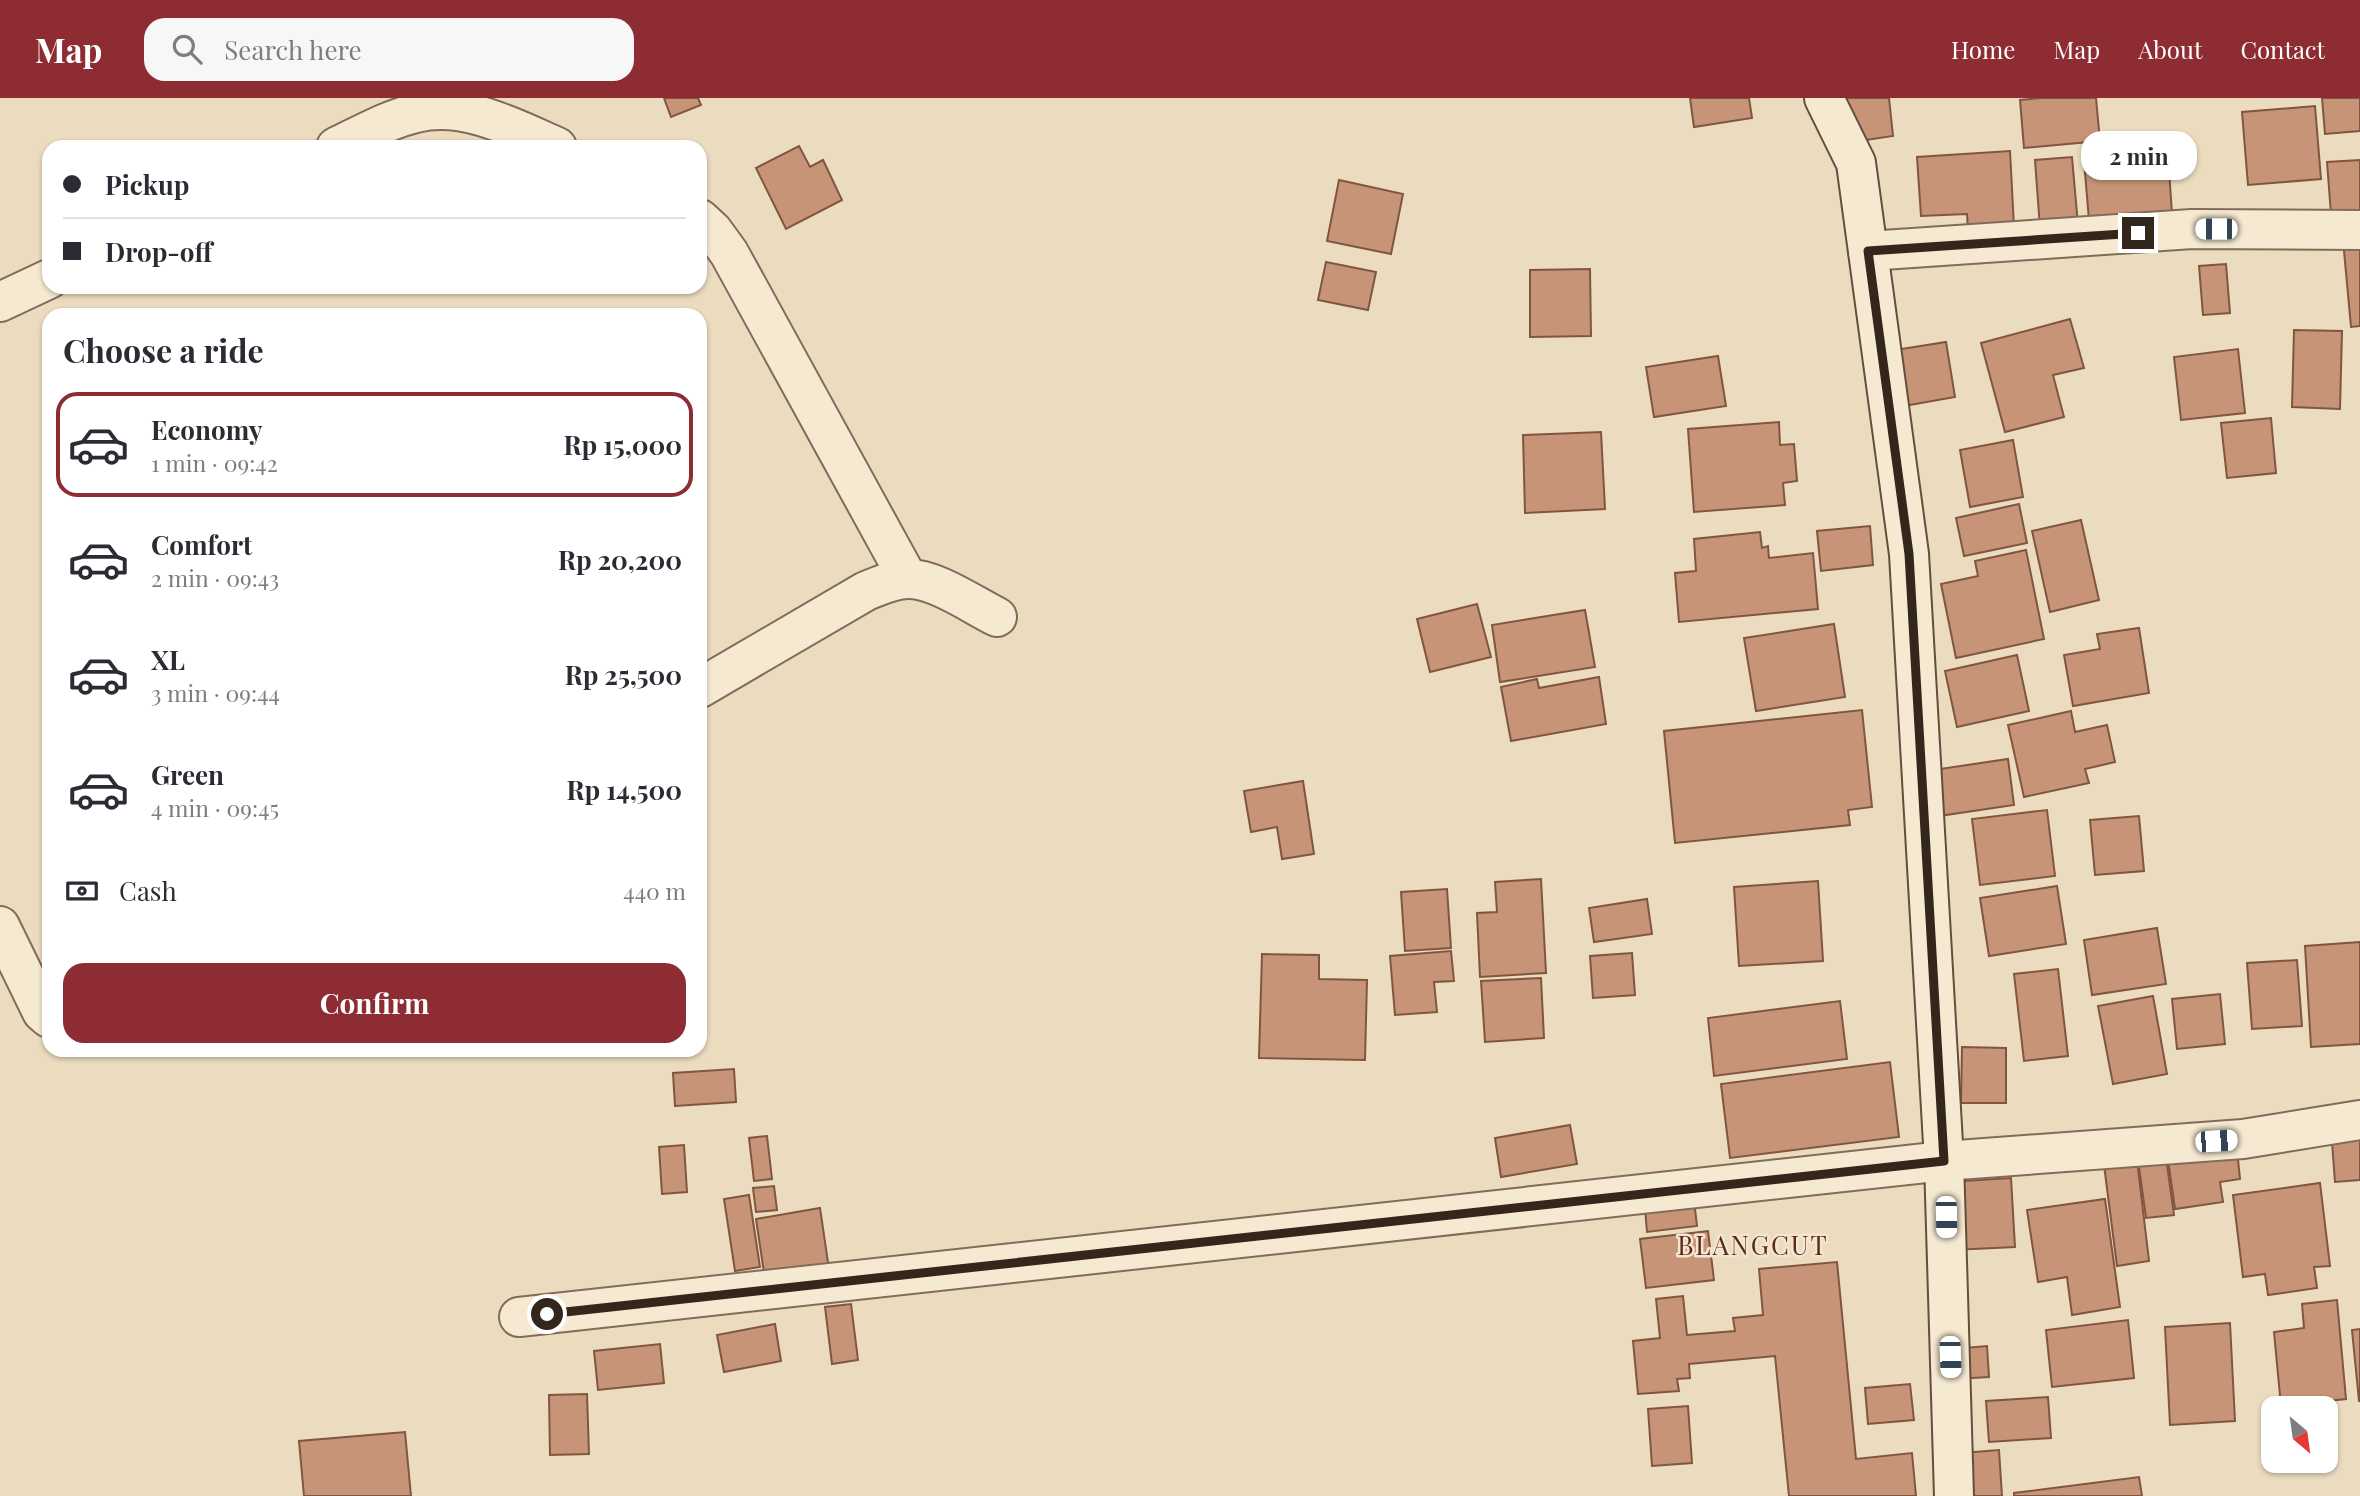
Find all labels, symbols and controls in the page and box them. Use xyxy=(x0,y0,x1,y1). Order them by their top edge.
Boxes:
search box xyxy=(144,18,634,81)
text: Map xyxy=(35,27,102,71)
icon: search xyxy=(168,30,206,68)
text: Search here xyxy=(224,32,362,67)
text: Home xyxy=(1951,33,2015,65)
text: Map xyxy=(2053,33,2100,65)
text: About xyxy=(2138,33,2202,65)
text: Contact xyxy=(2240,33,2325,65)
callout: 2 min xyxy=(2080,131,2196,180)
text: 2 min xyxy=(2109,140,2169,171)
text: Pickup xyxy=(105,167,189,202)
route end xyxy=(2122,217,2154,249)
car xyxy=(2196,219,2238,240)
text: Drop-off xyxy=(105,234,212,269)
text: Choose a ride xyxy=(63,328,264,371)
text: Economy xyxy=(151,412,262,447)
icon: car xyxy=(67,413,130,476)
text: Rp 15,000 xyxy=(563,427,682,462)
text: 1 min · 09:42 xyxy=(151,447,278,478)
text: Comfort xyxy=(151,527,252,562)
icon: car xyxy=(67,528,130,591)
text: Rp 20,200 xyxy=(558,542,682,577)
text: 2 min · 09:43 xyxy=(151,562,279,593)
text: XL xyxy=(151,642,185,677)
icon: car xyxy=(67,643,130,706)
text: Rp 25,500 xyxy=(565,657,682,692)
text: 3 min · 09:44 xyxy=(151,677,280,708)
text: Green xyxy=(151,757,224,792)
icon: car xyxy=(67,758,130,821)
text: Rp 14,500 xyxy=(567,772,682,807)
text: 4 min · 09:45 xyxy=(151,792,279,823)
icon: cash xyxy=(63,872,101,910)
text: Cash xyxy=(119,873,177,908)
text: 440 m xyxy=(623,875,686,906)
button: Confirm xyxy=(63,963,686,1043)
car xyxy=(2195,1129,2238,1153)
car xyxy=(1936,1196,1957,1238)
district label: BLANGCUT xyxy=(1677,1227,1829,1262)
route start xyxy=(531,1298,563,1330)
car xyxy=(1939,1336,1962,1378)
north arrow xyxy=(2261,1396,2338,1474)
map controls xyxy=(2261,1396,2338,1473)

